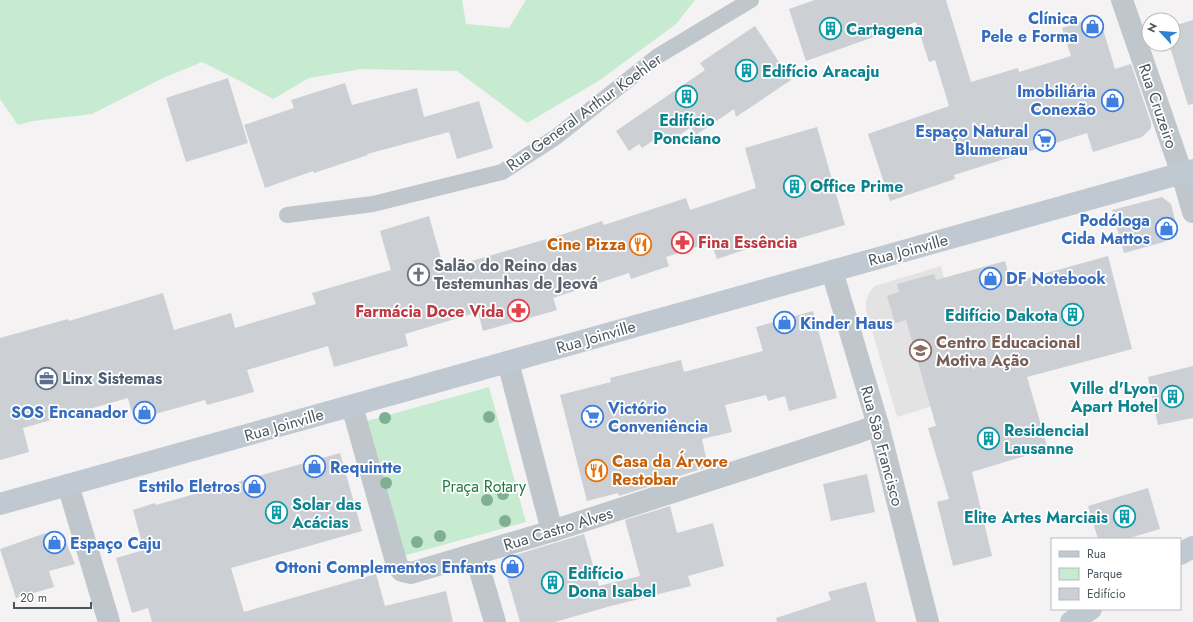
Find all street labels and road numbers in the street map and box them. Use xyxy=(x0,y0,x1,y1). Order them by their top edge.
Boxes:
street label: Rua General Arthur Koehler xyxy=(502,47,667,176)
street label: Rua Cruzeiro xyxy=(1133,61,1183,152)
street label: Rua Joinville xyxy=(866,228,950,272)
street label: Rua Joinville xyxy=(554,315,638,359)
street label: Rua São Francisco xyxy=(855,383,909,509)
street label: Rua Joinville xyxy=(242,403,326,447)
street label: Rua Castro Alves xyxy=(500,501,616,557)

